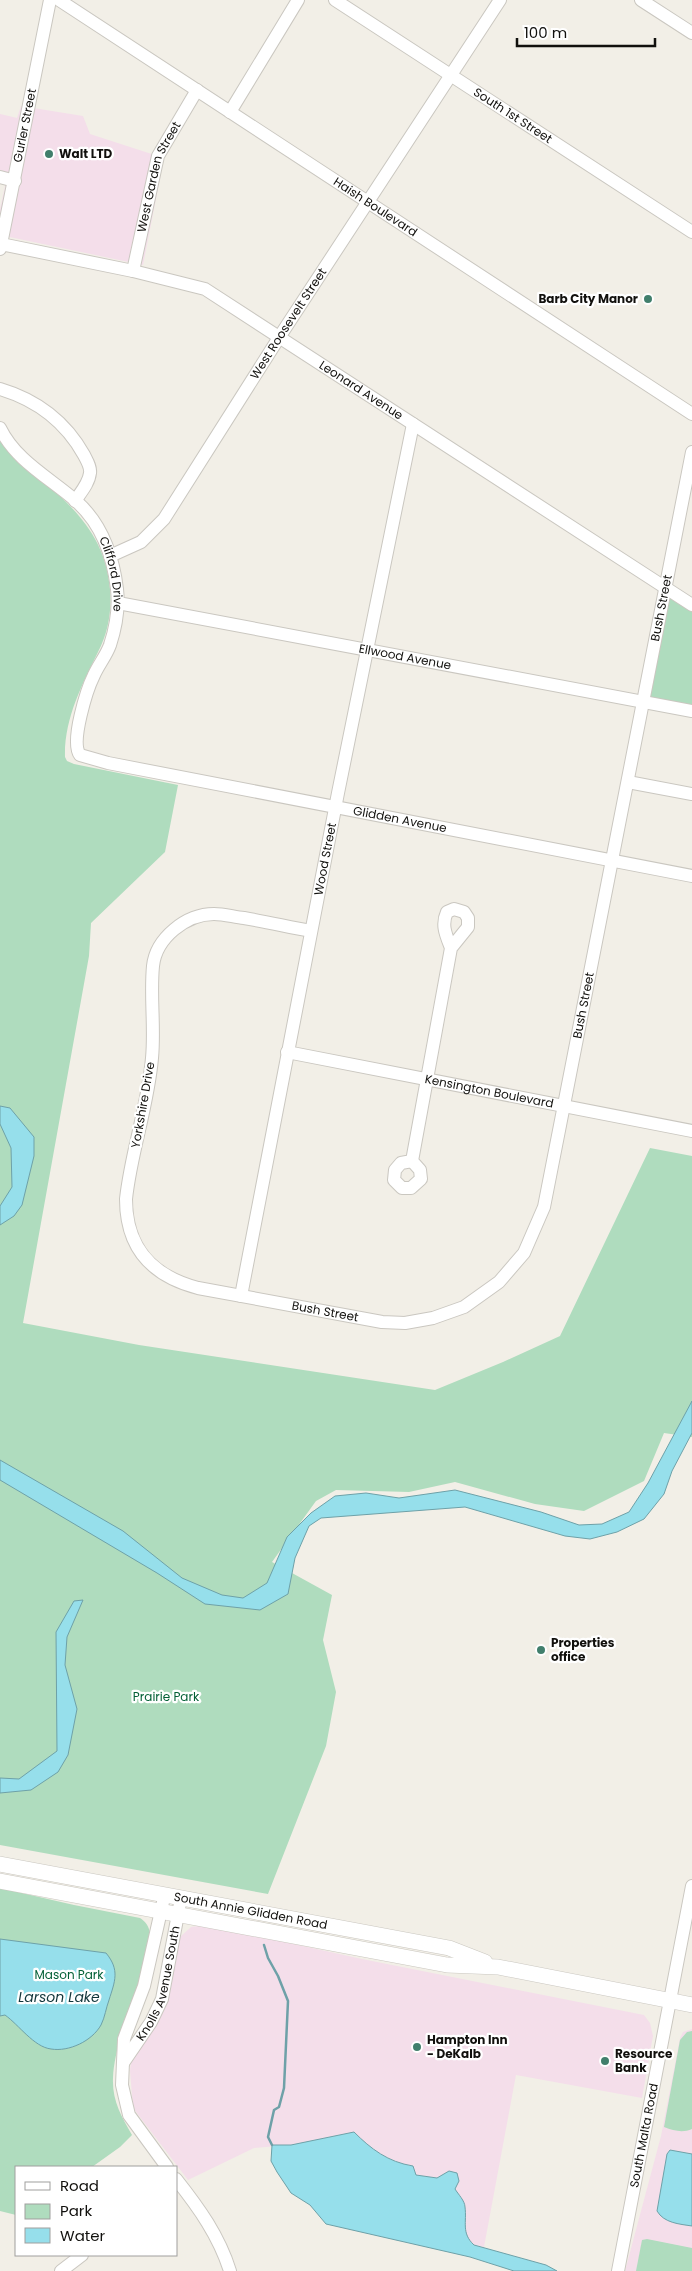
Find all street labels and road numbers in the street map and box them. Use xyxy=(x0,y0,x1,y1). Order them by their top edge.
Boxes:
street label: South 1st Street xyxy=(470,83,556,147)
street label: Gurler Street xyxy=(9,87,40,164)
street label: West Garden Street xyxy=(133,118,185,234)
street label: Haish Boulevard xyxy=(330,173,421,240)
street label: West Roosevelt Street xyxy=(246,265,330,382)
street label: Leonard Avenue xyxy=(316,356,407,423)
street label: Clifford Drive xyxy=(95,534,127,612)
street label: Bush Street xyxy=(646,573,676,643)
street label: Ellwood Avenue xyxy=(357,639,453,674)
street label: Glidden Avenue xyxy=(352,802,448,836)
street label: Wood Street xyxy=(309,821,340,897)
street label: Bush Street xyxy=(568,971,598,1040)
street label: Yorkshire Drive xyxy=(127,1060,158,1149)
street label: Kensington Boulevard xyxy=(423,1070,555,1112)
street label: Bush Street xyxy=(291,1297,360,1325)
street label: South Annie Glidden Road xyxy=(173,1888,329,1933)
street label: Knolls Avenue South xyxy=(132,1924,184,2044)
street label: South Malta Road xyxy=(625,2082,662,2189)

